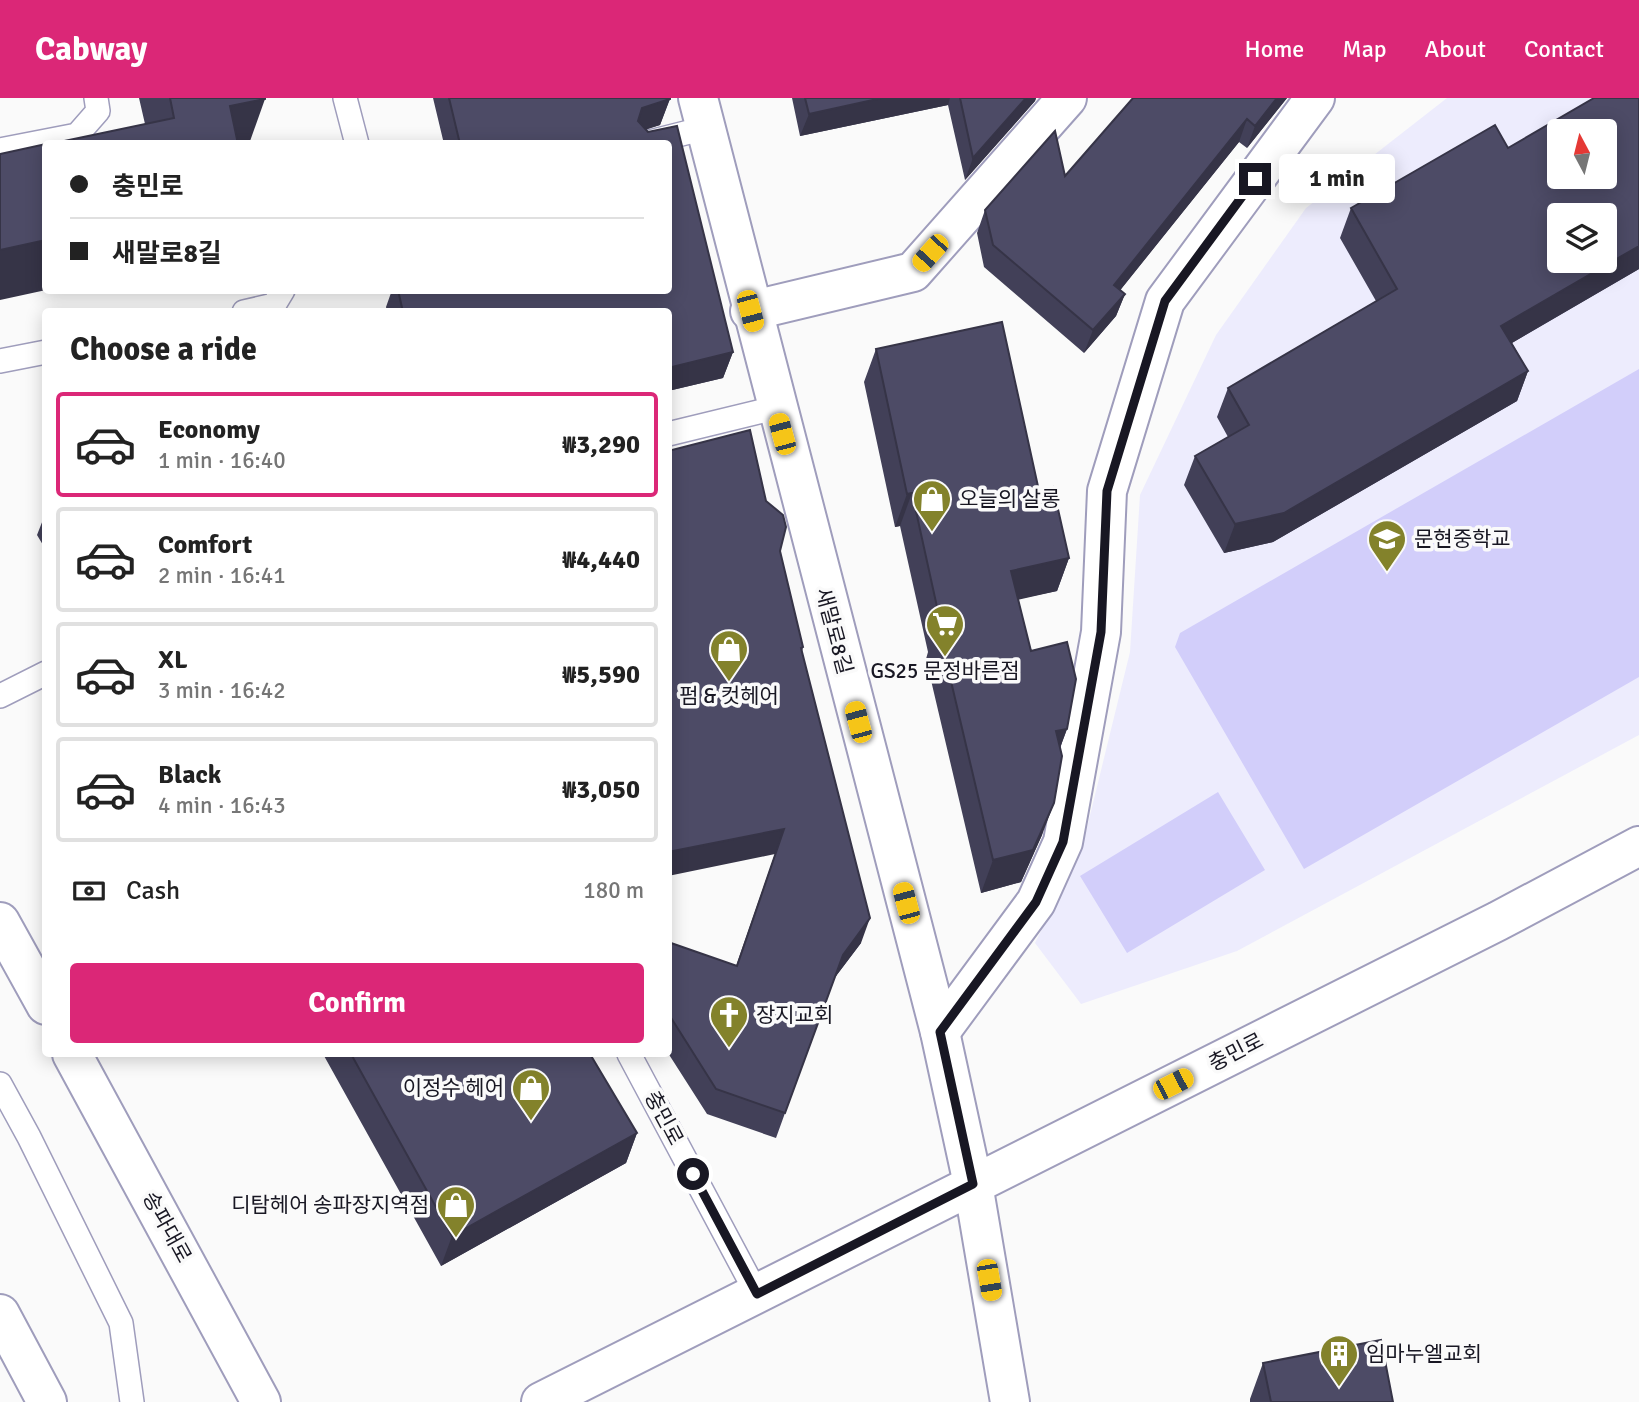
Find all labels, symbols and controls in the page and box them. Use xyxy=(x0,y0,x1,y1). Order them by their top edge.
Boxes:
text: Cabway xyxy=(35,29,147,70)
text: Home xyxy=(1244,34,1304,64)
text: Map xyxy=(1342,34,1387,64)
text: About xyxy=(1425,34,1486,64)
text: Contact xyxy=(1524,34,1604,64)
north arrow xyxy=(1547,119,1617,189)
map controls xyxy=(1547,119,1617,273)
callout: 1 min xyxy=(1280,154,1395,204)
route end xyxy=(1239,163,1271,195)
text: 1 min xyxy=(1309,164,1365,193)
text: 충민로 xyxy=(112,171,184,203)
button: layers xyxy=(1547,203,1617,273)
car xyxy=(909,230,952,276)
text: 새말로8길 xyxy=(112,238,222,270)
car xyxy=(735,288,766,334)
text: Choose a ride xyxy=(70,330,257,369)
car xyxy=(767,411,798,457)
icon: car xyxy=(74,413,137,476)
text: Economy xyxy=(158,414,260,446)
text: ₩3,290 xyxy=(562,429,640,461)
text: 1 min · 16:40 xyxy=(158,446,286,475)
shop icon: 오늘의 살롱 xyxy=(911,478,953,533)
place label: 오늘의 살롱 xyxy=(959,486,1060,512)
school or university icon: 문현중학교 xyxy=(1366,518,1408,573)
place label: 문현중학교 xyxy=(1414,526,1511,552)
icon: car xyxy=(74,528,137,591)
text: Comfort xyxy=(158,529,252,561)
text: ₩4,440 xyxy=(562,544,640,576)
text: 2 min · 16:41 xyxy=(158,561,286,590)
street label: 새말로8길 xyxy=(810,585,858,677)
supermarket icon: GS25 문정바른점 xyxy=(924,603,966,658)
shop icon: 펌 & 컷헤어 xyxy=(708,628,750,683)
icon: car xyxy=(74,643,137,706)
text: XL xyxy=(158,644,188,676)
place label: GS25 문정바른점 xyxy=(870,658,1020,684)
text: ₩5,590 xyxy=(562,659,640,691)
text: 3 min · 16:42 xyxy=(158,676,286,705)
place label: 펌 & 컷헤어 xyxy=(679,683,779,709)
car xyxy=(843,699,874,745)
icon: car xyxy=(74,758,137,821)
text: Black xyxy=(158,759,221,791)
text: ₩3,050 xyxy=(562,774,640,806)
text: 4 min · 16:43 xyxy=(158,791,286,820)
icon: cash xyxy=(70,872,108,910)
text: Cash xyxy=(126,875,180,907)
text: 180 m xyxy=(583,876,644,905)
car xyxy=(891,880,922,926)
button: Confirm xyxy=(70,963,644,1043)
church icon: 장지교회 xyxy=(708,994,750,1049)
place label: 장지교회 xyxy=(756,1002,833,1028)
street label: 충민로 xyxy=(1204,1027,1268,1077)
car xyxy=(1150,1065,1197,1103)
shop icon: 이정수 헤어 xyxy=(510,1067,552,1122)
place label: 이정수 헤어 xyxy=(403,1075,504,1101)
street label: 충민로 xyxy=(639,1086,689,1150)
route start xyxy=(677,1158,709,1190)
shop icon: 디탐헤어 송파장지역점 xyxy=(435,1184,477,1239)
street label: 송파대로 xyxy=(137,1187,197,1267)
place label: 디탐헤어 송파장지역점 xyxy=(231,1192,429,1218)
car xyxy=(976,1257,1003,1303)
building icon: 임마누엘교회 xyxy=(1318,1333,1360,1388)
place label: 임마누엘교회 xyxy=(1366,1341,1482,1367)

